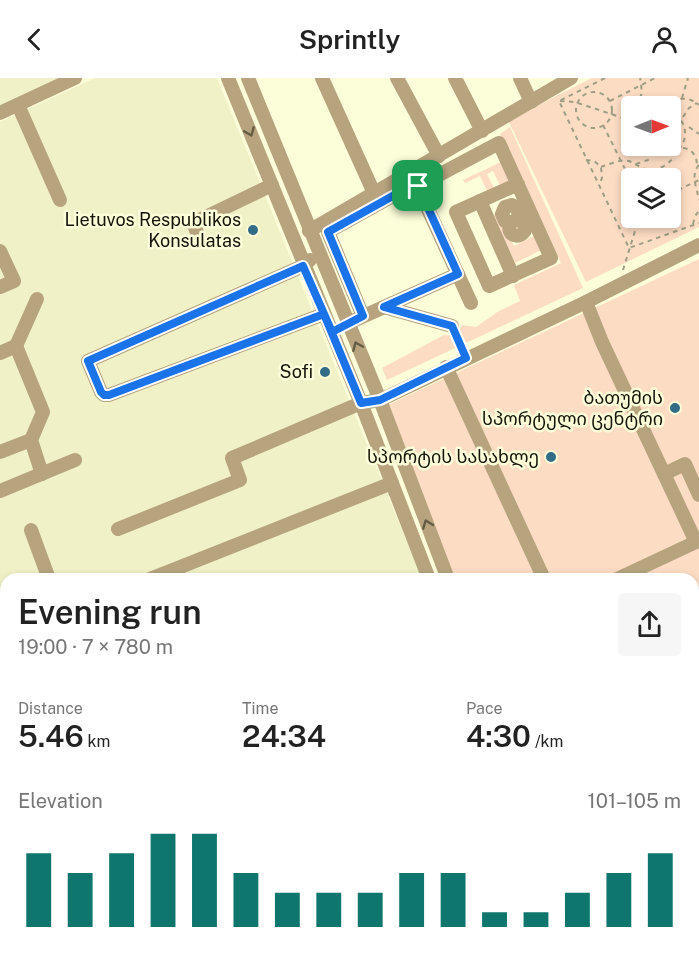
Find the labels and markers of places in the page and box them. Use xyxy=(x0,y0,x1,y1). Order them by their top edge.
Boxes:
pin xyxy=(392,160,443,211)
place label: Lietuvos Respublikos Konsulatas xyxy=(65,209,241,251)
marker: Lietuvos Respublikos Konsulatas xyxy=(246,223,260,237)
place label: Sofi xyxy=(280,361,313,382)
marker: Sofi xyxy=(318,365,332,379)
place label: ბათუმის სპორტული ცენტრი xyxy=(482,387,663,430)
marker: ბათუმის სპორტული ცენტრი xyxy=(668,401,682,415)
place label: სპორტის სასახლე xyxy=(367,446,539,468)
marker: სპორტის სასახლე xyxy=(544,450,558,464)

